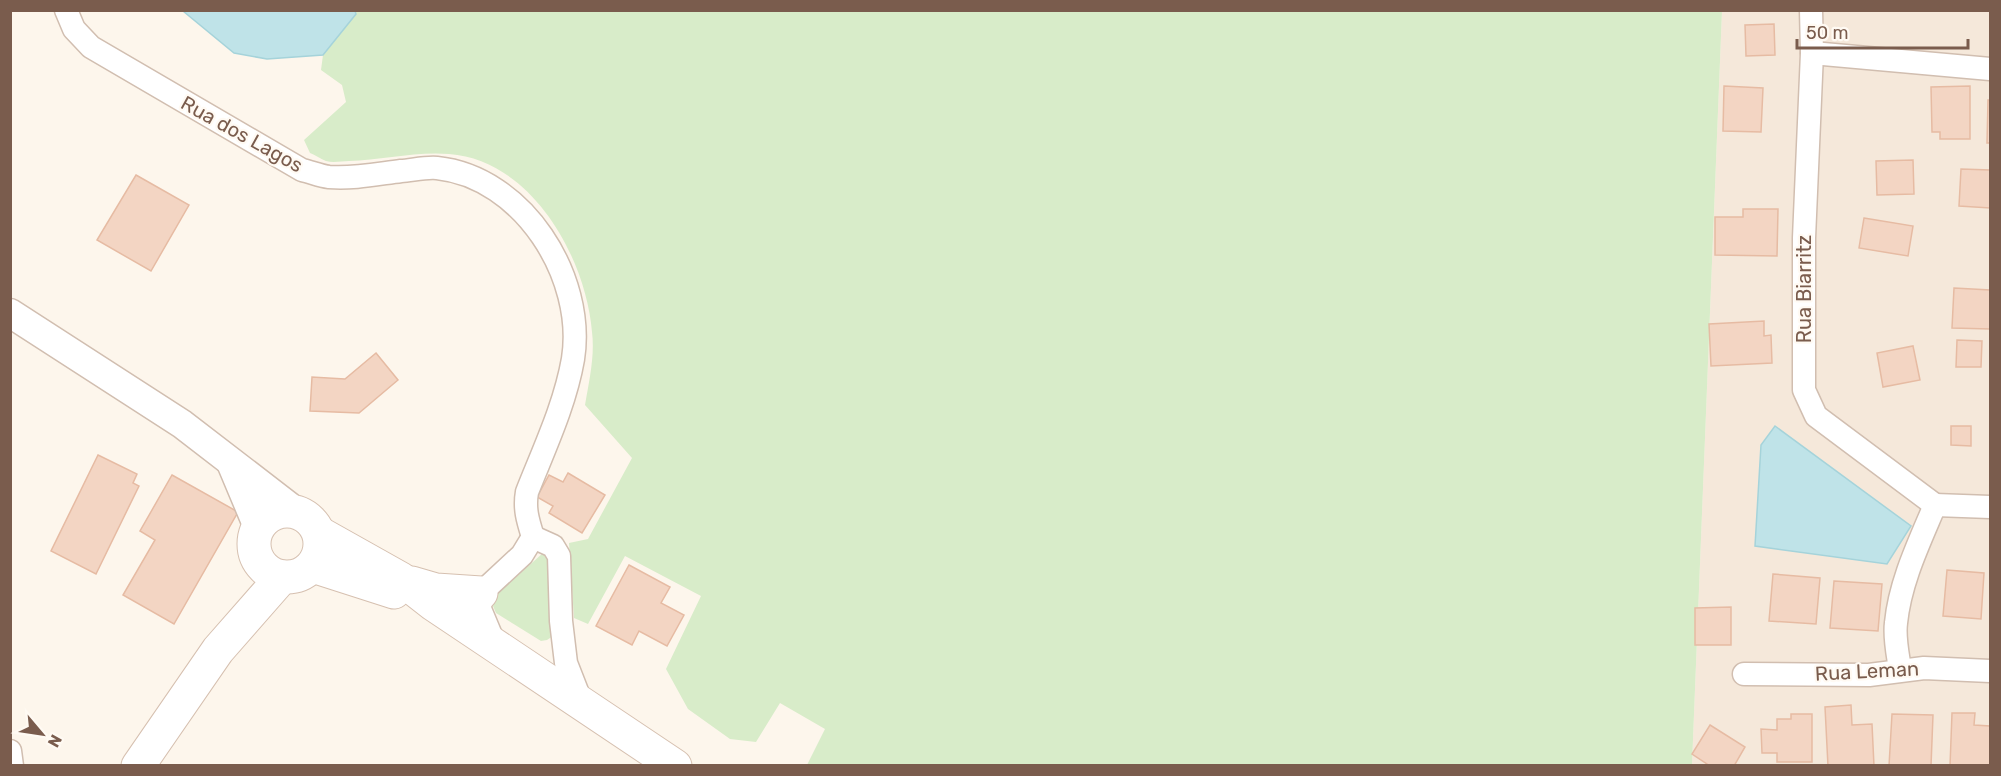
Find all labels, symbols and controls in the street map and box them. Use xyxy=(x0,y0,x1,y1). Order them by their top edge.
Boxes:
scale bar xyxy=(1797,12,1968,50)
text: 50 m xyxy=(1806,22,1849,44)
street label: Rua dos Lagos xyxy=(177,91,307,177)
street label: Rua Biarritz xyxy=(1792,235,1816,343)
street label: Rua Leman xyxy=(1814,656,1920,686)
north arrow xyxy=(12,704,72,764)
text: N xyxy=(44,731,66,751)

